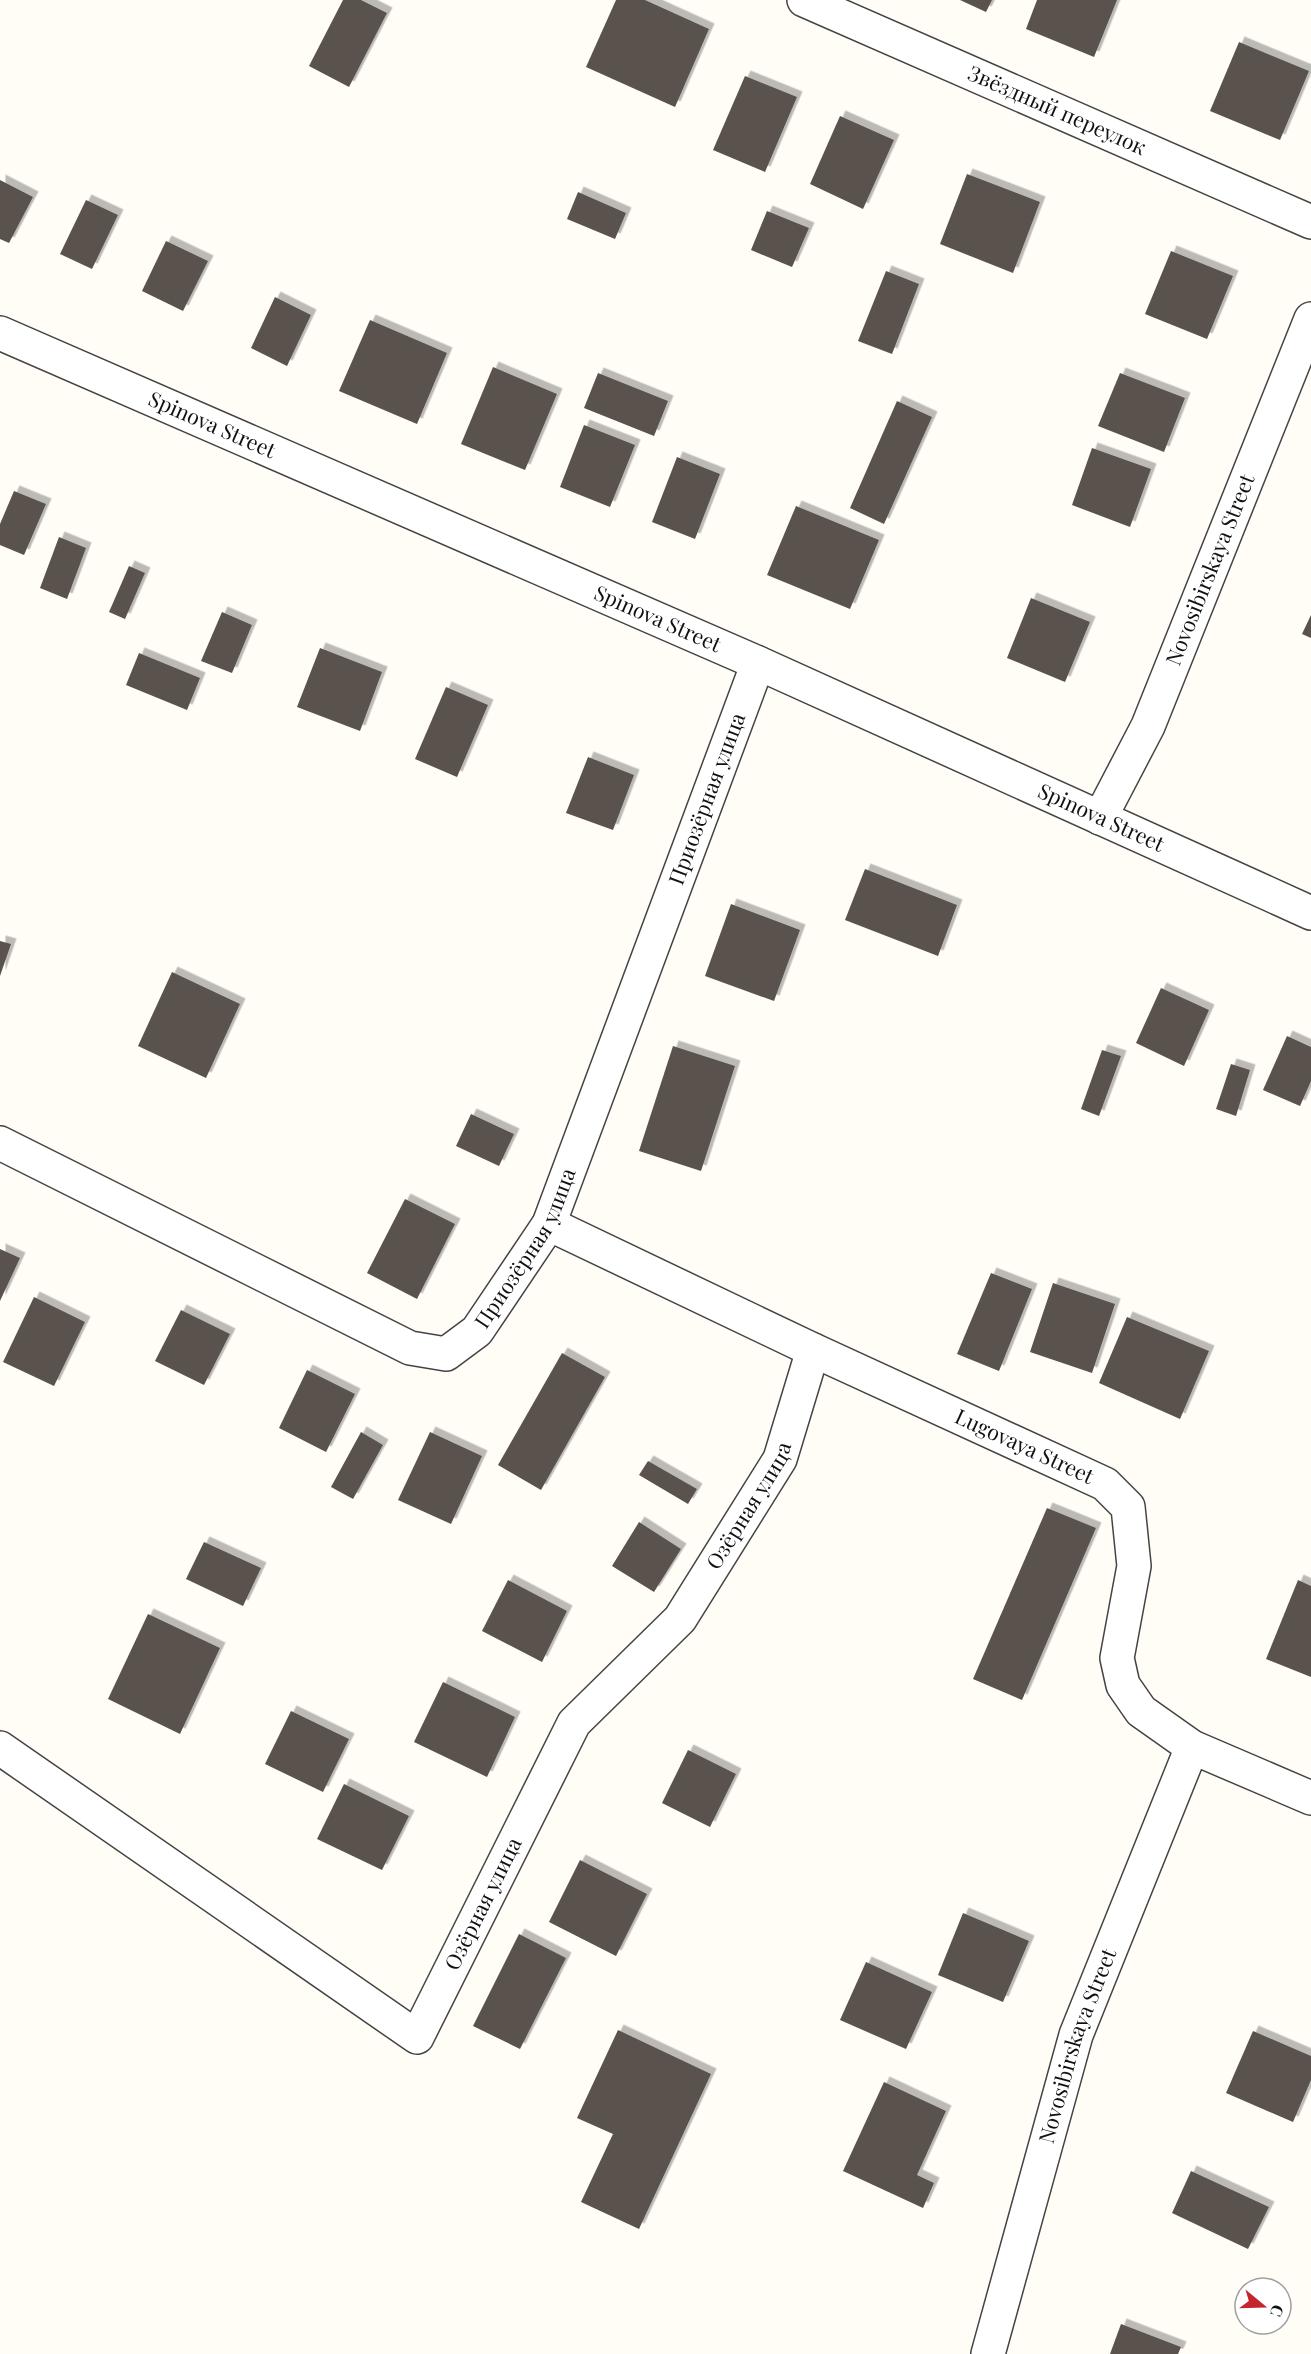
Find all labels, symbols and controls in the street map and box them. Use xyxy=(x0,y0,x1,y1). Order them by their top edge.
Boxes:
street label: Звёздный переулок xyxy=(964,58,1151,160)
street label: Spinova Street xyxy=(145,383,281,464)
street label: Novosibirskaya Street xyxy=(1158,469,1260,669)
street label: Spinova Street xyxy=(590,577,727,658)
street label: Приозёрная улица xyxy=(661,708,750,888)
street label: Spinova Street xyxy=(1034,775,1170,857)
street label: Приозёрная улица xyxy=(467,1163,581,1333)
street label: Lugovaya Street xyxy=(951,1401,1099,1489)
street label: Озёрная улица xyxy=(699,1438,797,1574)
street label: Озёрная улица xyxy=(437,1832,527,1974)
street label: Novosibirskaya Street xyxy=(1031,1943,1122,2146)
north arrow xyxy=(1233,2276,1293,2336)
text: С xyxy=(1266,2302,1289,2320)

